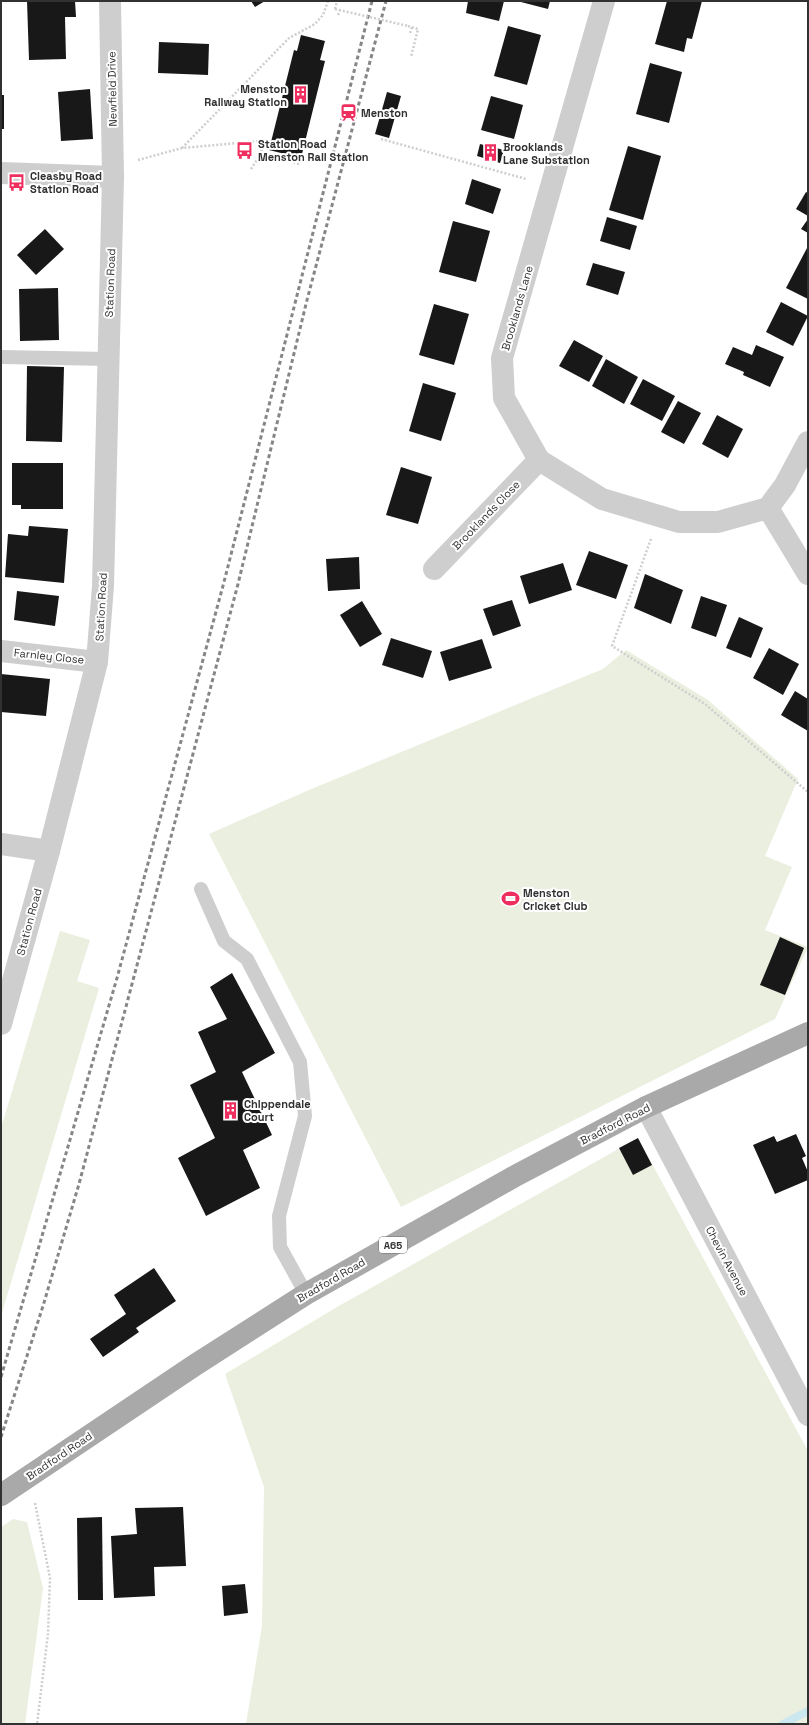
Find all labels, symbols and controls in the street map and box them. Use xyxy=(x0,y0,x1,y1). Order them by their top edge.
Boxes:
street label: Newfield Drive xyxy=(104,51,120,127)
place label: Menston Railway Station xyxy=(204,82,287,109)
building icon: Menston Railway Station xyxy=(290,85,310,105)
station icon: Menston xyxy=(338,103,358,123)
place label: Menston xyxy=(361,106,408,120)
place label: Station Road Menston Rail Station xyxy=(258,137,369,164)
bus stop icon: Station Road Menston Rail Station xyxy=(235,140,255,160)
place label: Brooklands Lane Substation xyxy=(503,140,590,167)
building icon: Brooklands Lane Substation xyxy=(480,143,500,163)
place label: Cleasby Road Station Road xyxy=(30,169,102,196)
bus stop icon: Cleasby Road Station Road xyxy=(7,172,27,192)
street label: Station Road xyxy=(102,248,118,318)
street label: Brooklands Lane xyxy=(498,264,536,352)
street label: Brooklands Close xyxy=(449,477,523,553)
street label: Station Road xyxy=(92,572,110,642)
street label: Farnley Close xyxy=(13,645,85,667)
place label: Menston Cricket Club xyxy=(523,886,587,913)
street label: Station Road xyxy=(13,887,45,957)
sports icon: Menston Cricket Club xyxy=(500,889,520,909)
place label: Chippendale Court xyxy=(244,1097,311,1124)
building icon: Chippendale Court xyxy=(221,1100,241,1120)
street label: Bradford Road xyxy=(578,1100,652,1148)
street label: Chevin Avenue xyxy=(703,1224,751,1298)
road number: A65 xyxy=(379,1237,407,1253)
street label: Bradford Road xyxy=(294,1255,368,1305)
street label: Bradford Road xyxy=(23,1429,95,1483)

